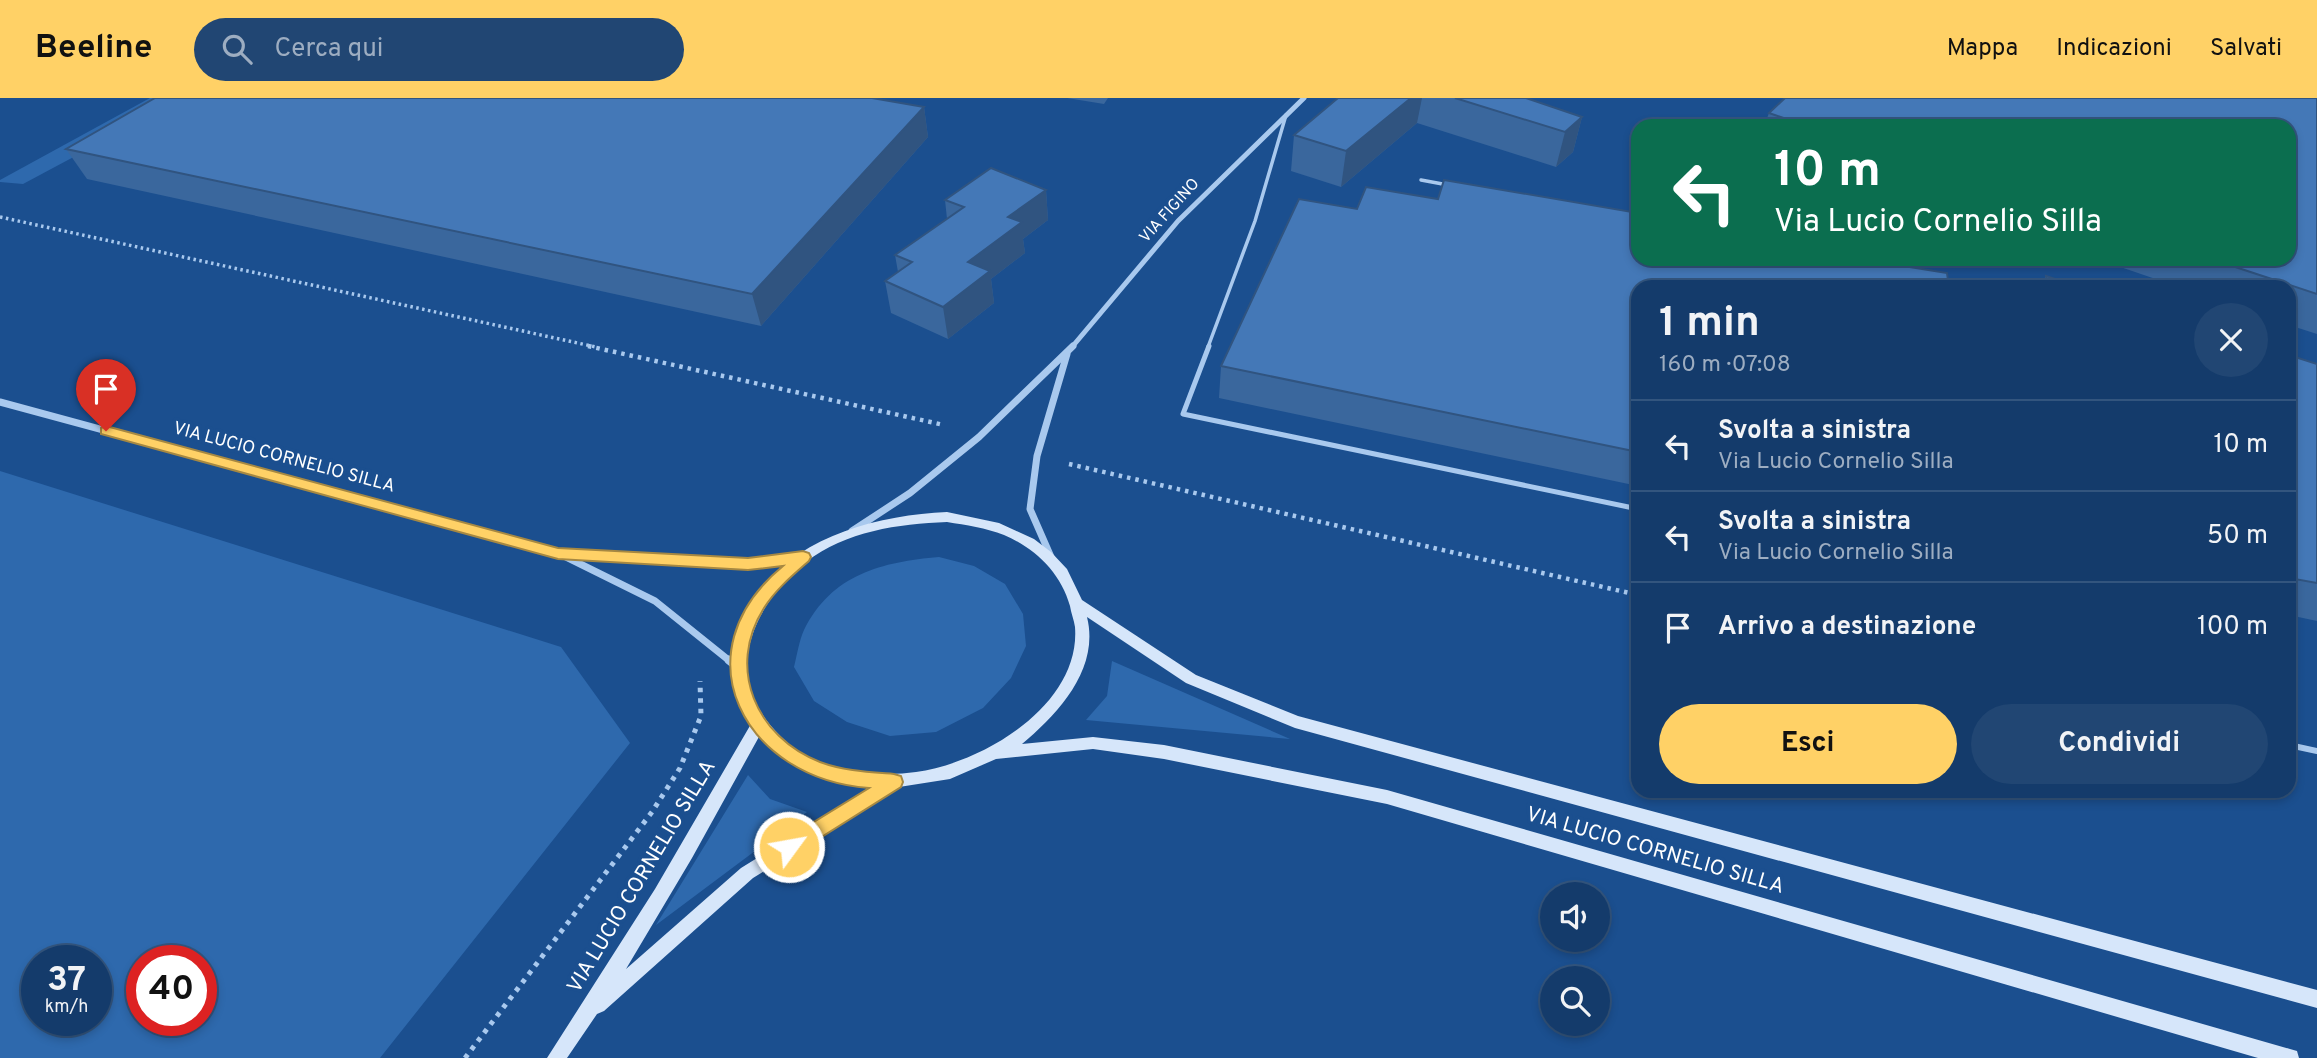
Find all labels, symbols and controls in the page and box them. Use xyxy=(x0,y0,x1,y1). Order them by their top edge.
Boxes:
search box xyxy=(194,18,684,81)
text: Beeline xyxy=(35,28,152,70)
icon: search xyxy=(218,30,256,68)
text: Cerca qui xyxy=(274,33,383,66)
text: Mappa xyxy=(1947,34,2018,64)
text: Indicazioni xyxy=(2056,34,2172,64)
text: Salvati xyxy=(2210,34,2282,64)
text: 10 m xyxy=(1774,142,1881,204)
icon: left xyxy=(1659,147,1750,238)
street label: VIA FIGINO xyxy=(1136,174,1204,248)
text: Via Lucio Cornelio Silla xyxy=(1774,203,2102,243)
text: 1 min xyxy=(1659,298,1760,351)
button: close xyxy=(2194,303,2268,377)
text: 160 m · 07:08 xyxy=(1659,351,1791,380)
pin xyxy=(76,359,136,431)
icon: arrive xyxy=(87,370,125,408)
text: Svolta a sinistra xyxy=(1718,415,1911,448)
street label: VIA LUCIO CORNELIO SILLA xyxy=(170,417,398,499)
icon: left xyxy=(1659,427,1697,465)
text: 10 m xyxy=(2213,429,2268,462)
text: Via Lucio Cornelio Silla xyxy=(1718,448,1954,477)
text: Svolta a sinistra xyxy=(1718,506,1911,539)
icon: left xyxy=(1659,518,1697,556)
text: 50 m xyxy=(2207,520,2268,553)
text: Via Lucio Cornelio Silla xyxy=(1718,539,1954,568)
icon: arrive xyxy=(1659,609,1697,647)
text: Arrivo a destinazione xyxy=(1718,611,1976,644)
text: 100 m xyxy=(2197,611,2268,644)
button: Esci xyxy=(1659,704,1957,784)
button: Condividi xyxy=(1971,704,2268,784)
street label: VIA LUCIO CORNELIO SILLA xyxy=(562,756,722,998)
street label: VIA LUCIO CORNELIO SILLA xyxy=(1523,801,1787,901)
position arrow xyxy=(752,810,826,884)
map controls xyxy=(1540,882,1610,1036)
button: sound xyxy=(1540,882,1610,952)
speed limit sign: 40 xyxy=(126,945,217,1036)
text: 37 xyxy=(47,959,86,1003)
button: search xyxy=(1540,966,1610,1036)
text: km/h xyxy=(45,996,88,1019)

